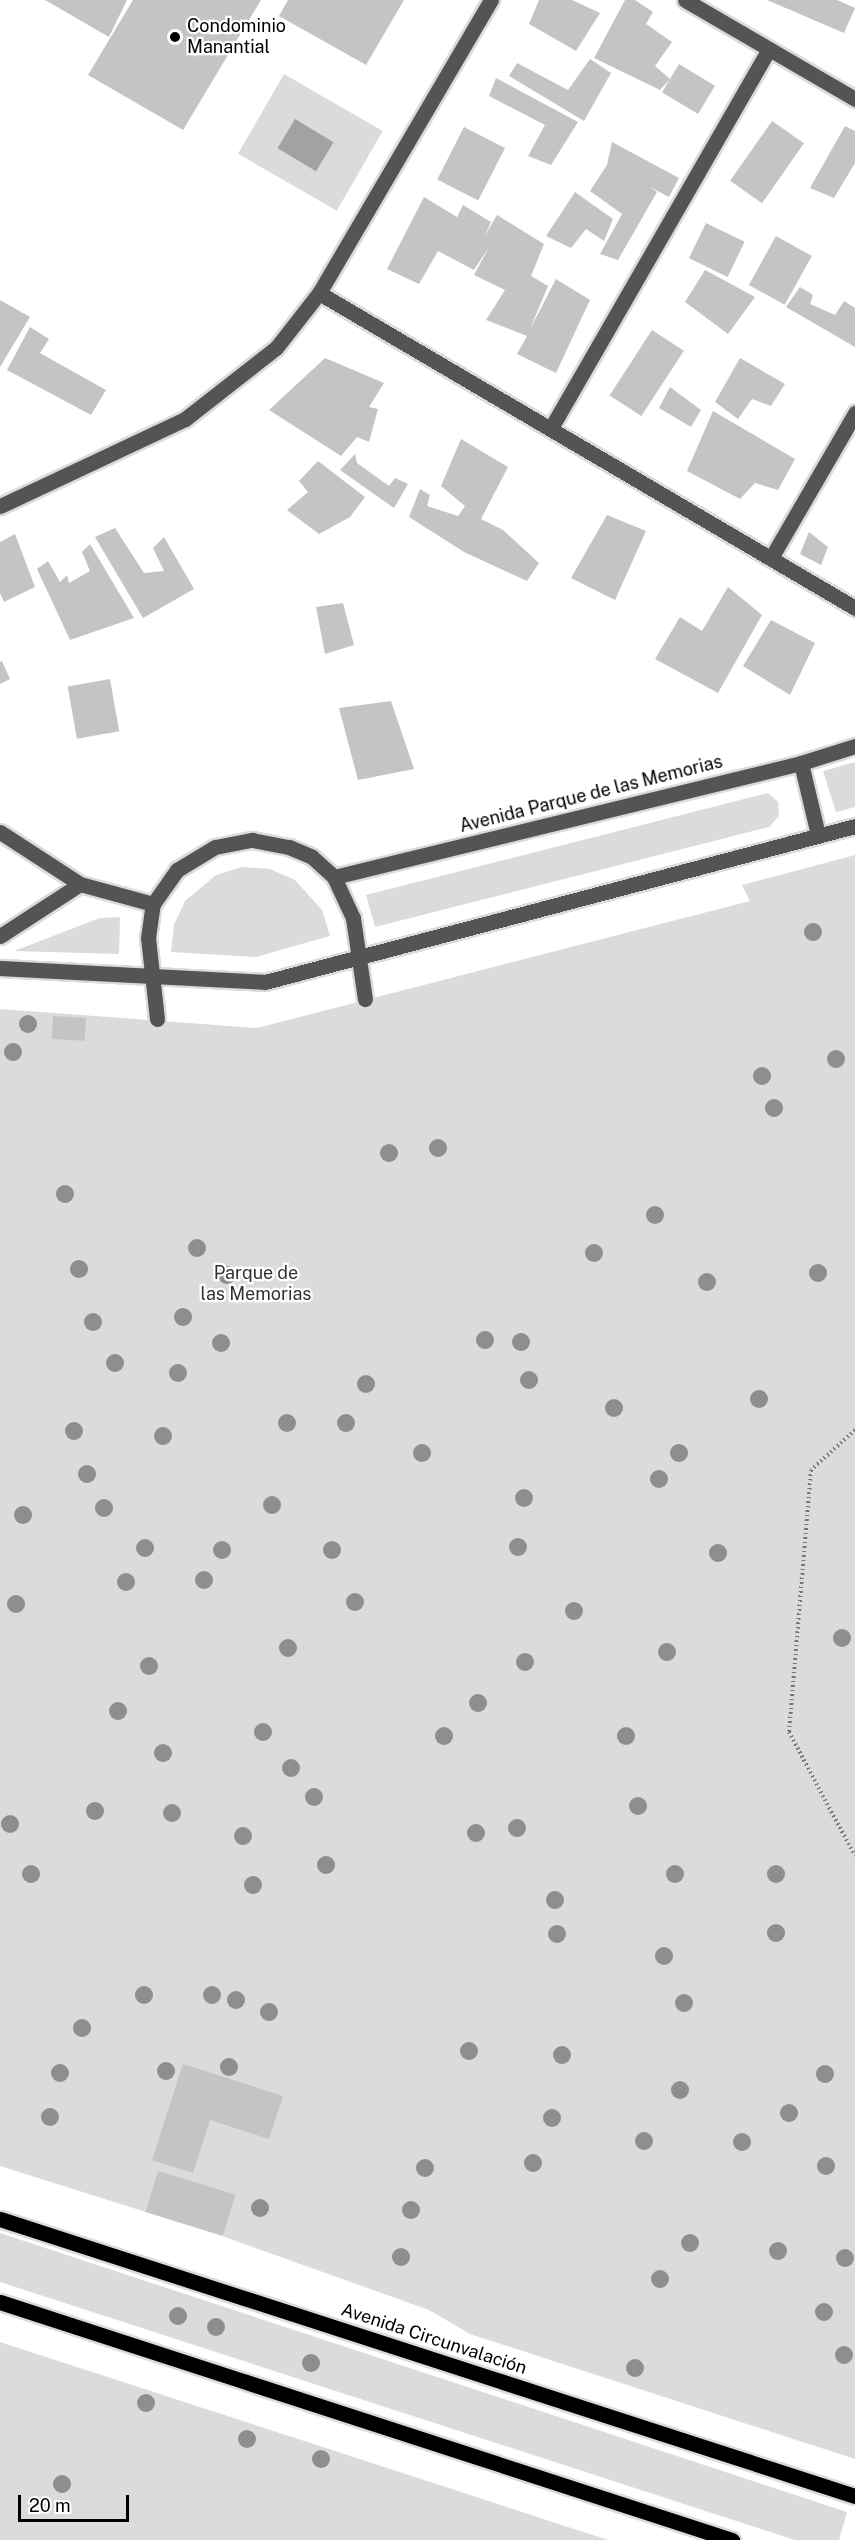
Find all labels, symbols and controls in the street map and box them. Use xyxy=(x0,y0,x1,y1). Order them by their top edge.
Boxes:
place label: Condominio Manantial xyxy=(187,16,286,58)
marker: Condominio Manantial xyxy=(168,30,182,44)
street label: Avenida Parque de las Memorias xyxy=(457,751,725,837)
park label: Parque de las Memorias xyxy=(201,1263,311,1306)
street label: Avenida Circunvalación xyxy=(339,2299,529,2379)
scale bar xyxy=(21,2483,132,2521)
text: 20 m xyxy=(29,2495,71,2516)

